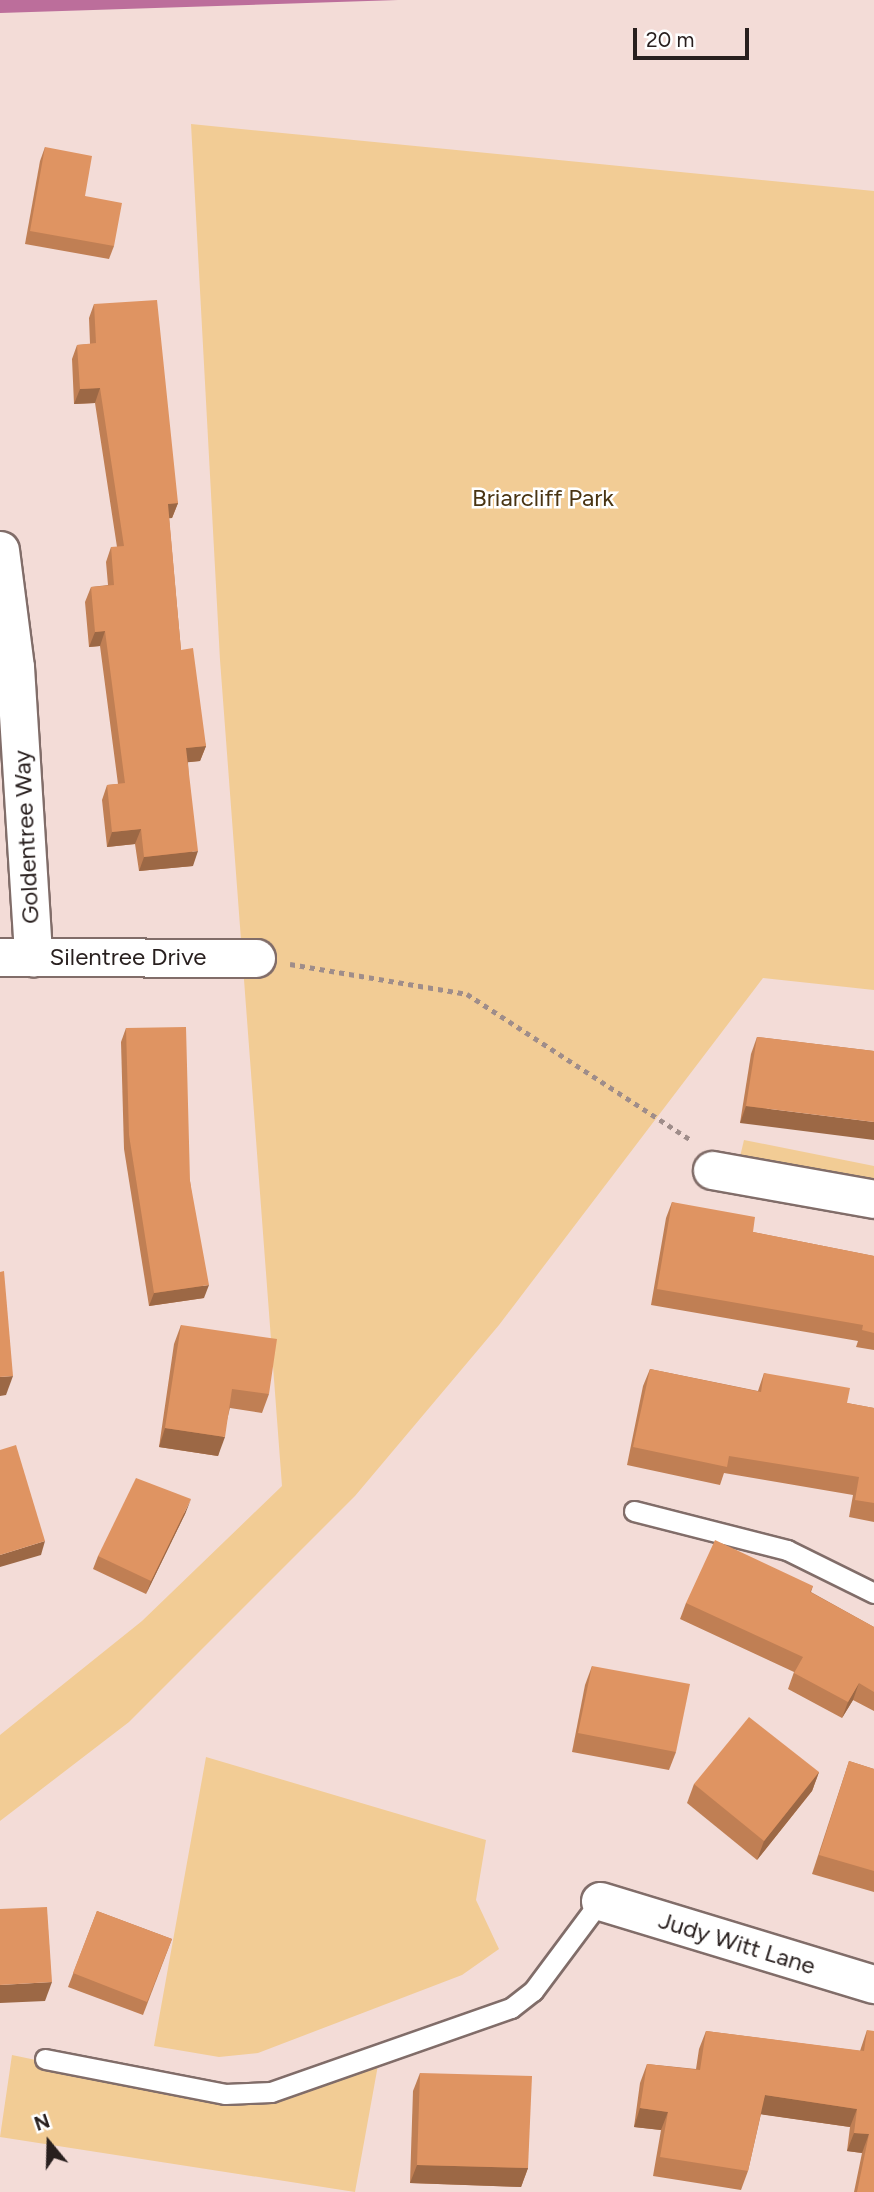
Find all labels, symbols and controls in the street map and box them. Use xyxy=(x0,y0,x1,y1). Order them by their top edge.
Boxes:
scale bar xyxy=(636,14,752,58)
text: 20 m xyxy=(646,27,694,52)
park label: Briarcliff Park xyxy=(472,484,614,512)
street label: Goldentree Way xyxy=(7,749,45,925)
street label: Silentree Drive xyxy=(50,943,206,971)
street label: Judy Witt Lane xyxy=(655,1906,819,1980)
north arrow xyxy=(14,2108,84,2178)
text: N xyxy=(31,2109,53,2136)

